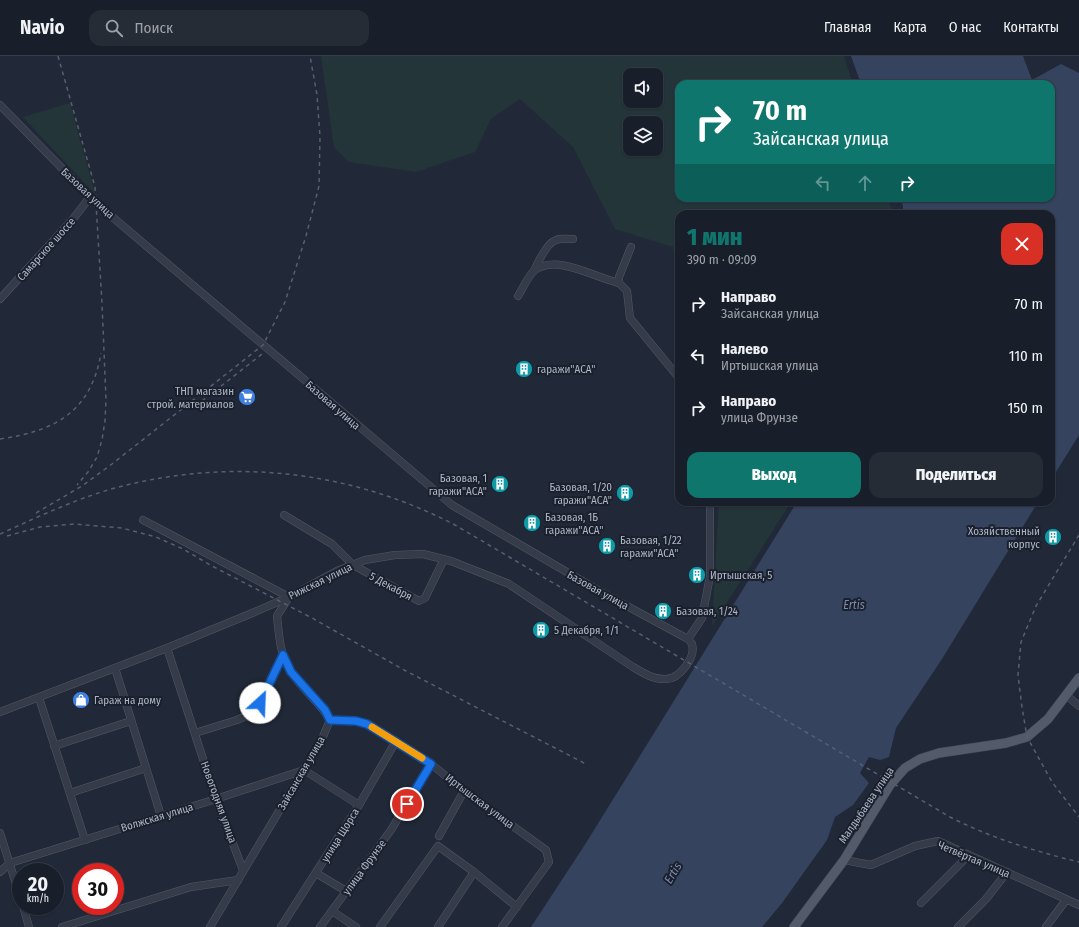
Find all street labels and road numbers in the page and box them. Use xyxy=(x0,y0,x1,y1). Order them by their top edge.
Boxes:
street label: Базовая улица xyxy=(58,165,117,221)
street label: Самарское шоссе xyxy=(15,215,78,284)
street label: Базовая улица xyxy=(303,378,363,433)
street label: Рижская улица xyxy=(286,560,354,602)
street label: Базовая улица xyxy=(565,568,631,613)
street label: 5 Декабря xyxy=(367,570,414,603)
street label: Зайсанская улица xyxy=(275,734,328,812)
street label: Новогодняя улица xyxy=(198,760,239,845)
street label: Малдыбаева улица xyxy=(836,765,897,846)
street label: Иртышская улица xyxy=(443,771,517,831)
street label: Волжская улица xyxy=(119,800,195,835)
street label: улица Щорса xyxy=(319,806,362,865)
street label: улица Фрунзе xyxy=(340,837,389,897)
street label: Четвёртая улица xyxy=(936,838,1012,881)

